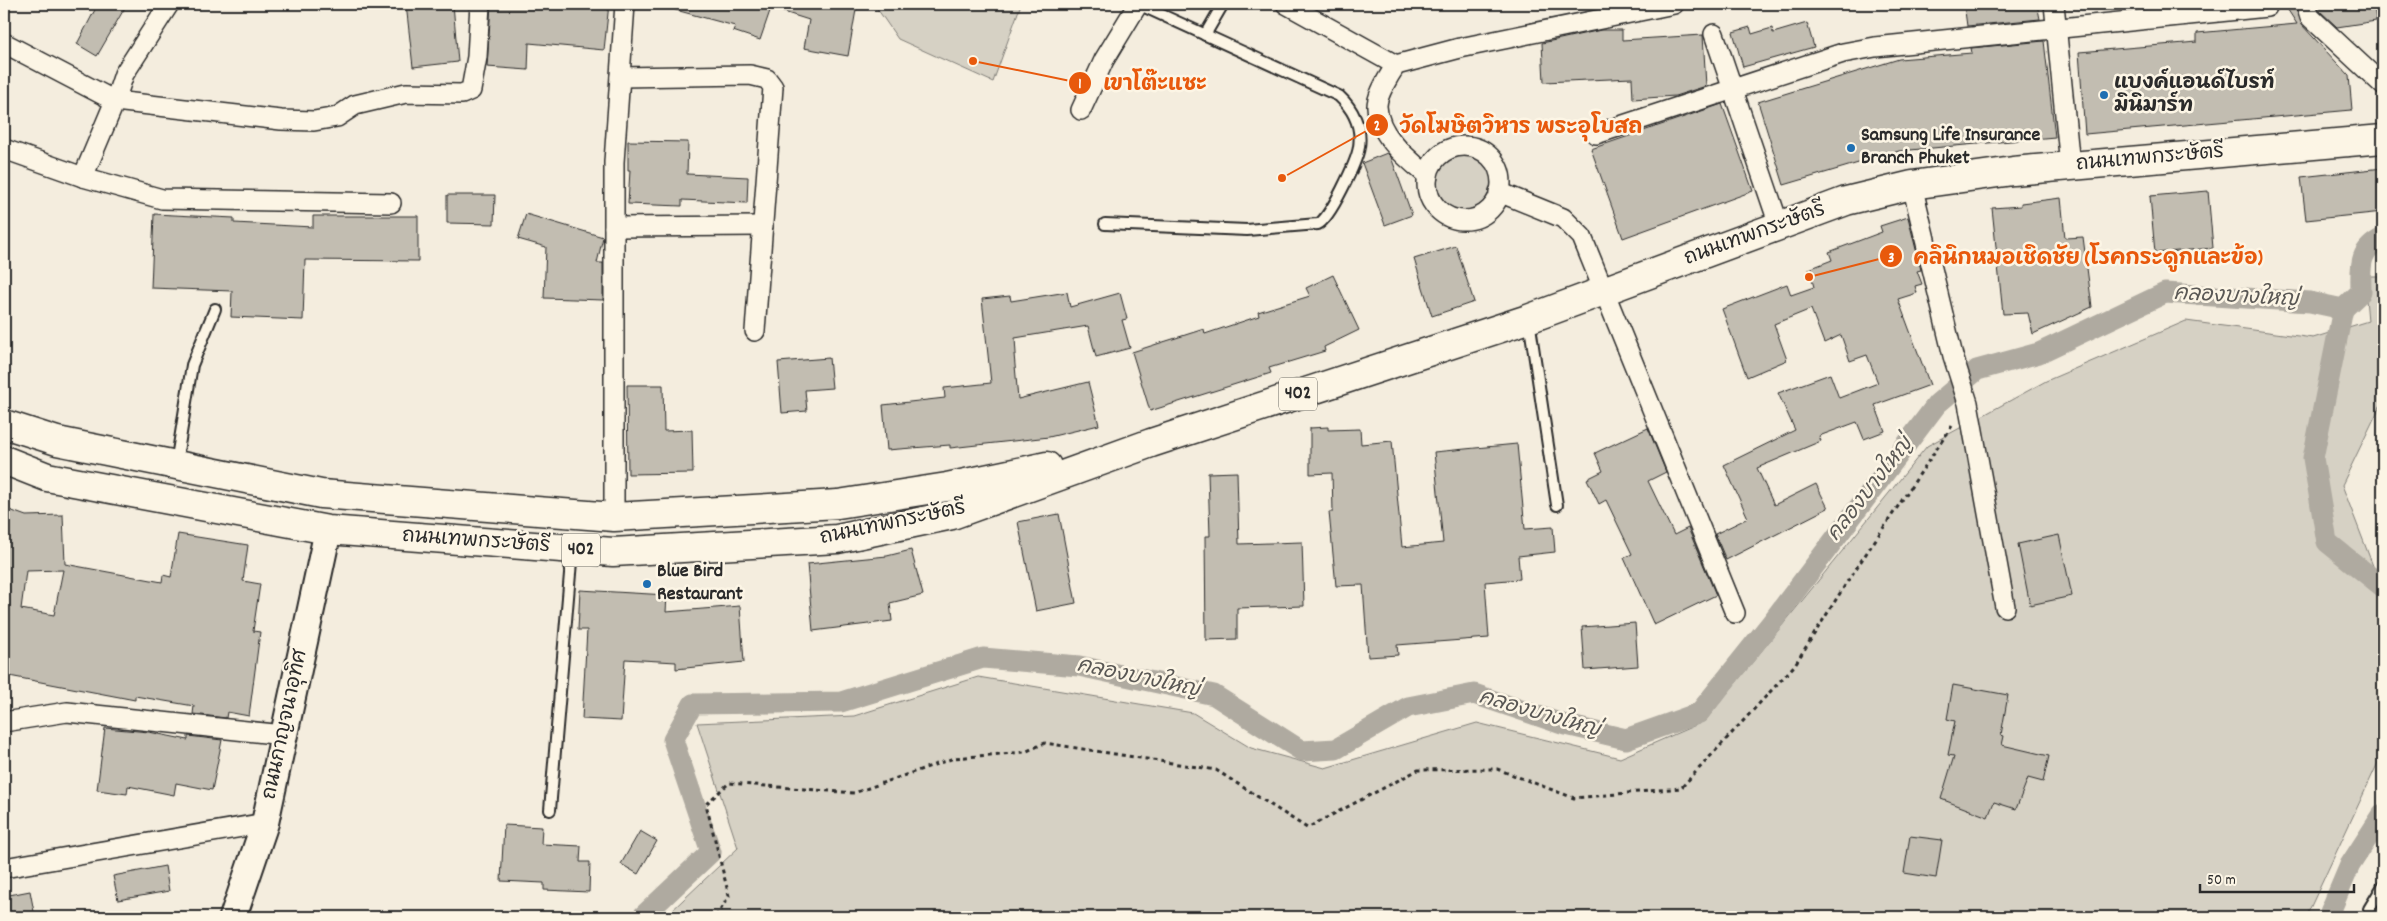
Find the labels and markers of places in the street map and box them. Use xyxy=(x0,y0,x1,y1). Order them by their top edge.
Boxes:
callout: เขาโต๊ะแซะ xyxy=(1068,65,1216,101)
place label: แบงค์แอนด์ไบรท์ มินิมาร์ท xyxy=(2114,68,2275,121)
marker: แบงค์แอนด์ไบรท์ มินิมาร์ท xyxy=(2098,89,2110,101)
callout: วัดโฆษิตวิหาร พระอุโบสถ xyxy=(1365,107,1653,143)
place label: Samsung Life Insurance Branch Phuket xyxy=(1861,122,2040,173)
marker: Samsung Life Insurance Branch Phuket xyxy=(1845,142,1857,154)
callout: คลินิกหมอเชิดชัย (โรคกระดูกและข้อ) xyxy=(1878,238,2273,274)
place label: Blue Bird Restaurant xyxy=(657,558,743,609)
marker: Blue Bird Restaurant xyxy=(641,578,653,590)

